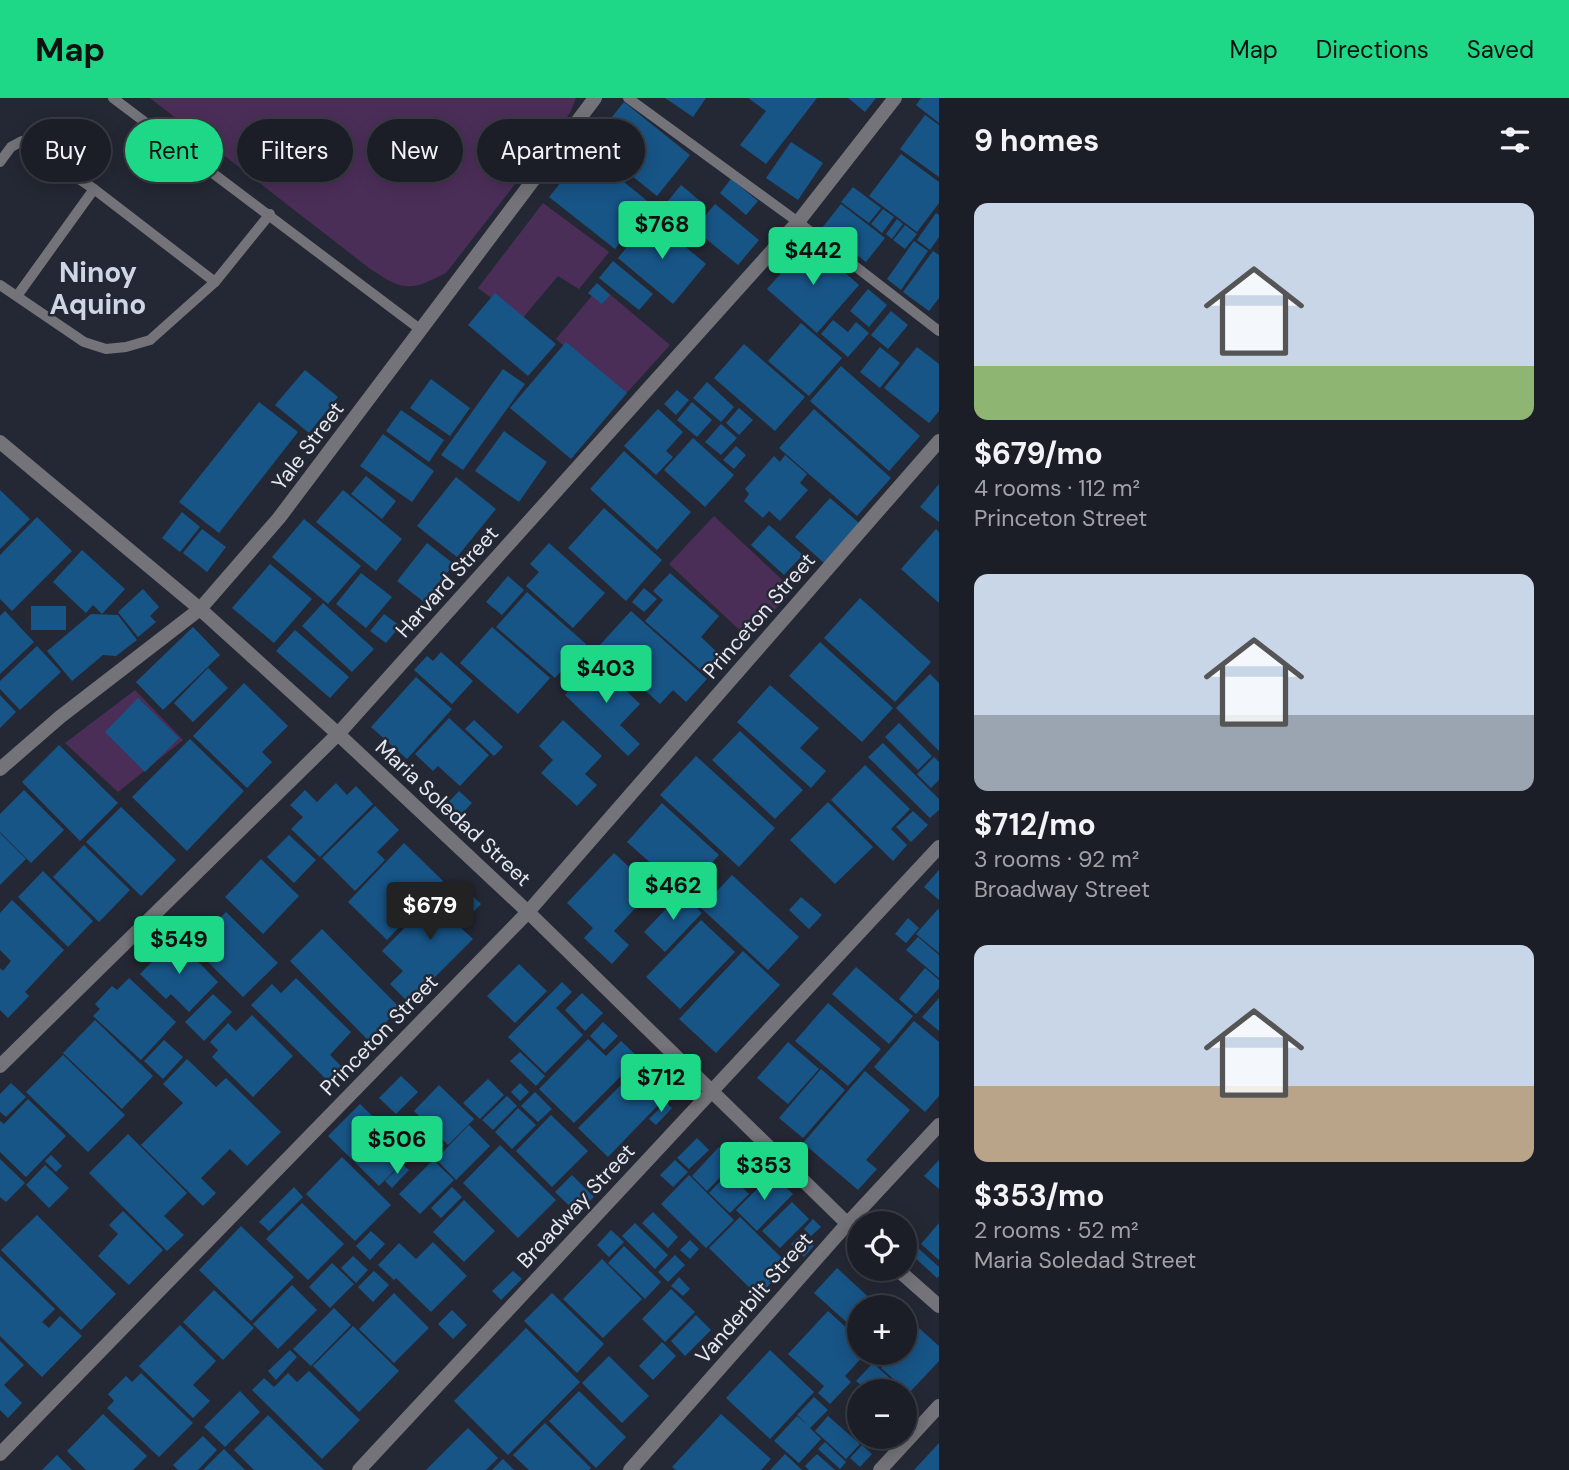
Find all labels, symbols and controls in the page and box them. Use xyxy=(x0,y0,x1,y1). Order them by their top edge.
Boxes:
text: Map xyxy=(35,28,105,71)
text: Map xyxy=(1230,34,1278,65)
text: Directions xyxy=(1316,34,1429,65)
text: Saved xyxy=(1467,34,1534,65)
chip: Buy xyxy=(21,119,111,182)
chip: Rent xyxy=(125,119,223,182)
chip: Filters xyxy=(237,119,353,182)
chip: New xyxy=(367,119,463,182)
chip: Apartment xyxy=(477,119,645,182)
text: 9 homes xyxy=(974,121,1099,160)
icon: filters xyxy=(1496,121,1534,159)
pin: $768 xyxy=(621,202,703,261)
text: $768 xyxy=(634,209,690,239)
pin: $442 xyxy=(772,228,854,287)
text: $442 xyxy=(784,235,842,265)
icon: home xyxy=(1191,248,1317,374)
district label: Ninoy Aquino xyxy=(50,254,146,323)
street label: Yale Street xyxy=(266,396,350,496)
text: $679/mo xyxy=(974,434,1103,473)
text: 4 rooms · 112 m² xyxy=(974,473,1140,503)
text: Princeton Street xyxy=(974,503,1147,533)
street label: Harvard Street xyxy=(389,520,505,644)
street label: Princeton Street xyxy=(697,547,821,685)
icon: home xyxy=(1191,619,1317,745)
pin: $403 xyxy=(565,646,647,705)
text: $403 xyxy=(577,653,635,683)
street label: Maria Soledad Street xyxy=(369,734,537,892)
text: $712/mo xyxy=(974,805,1096,844)
text: 3 rooms · 92 m² xyxy=(974,844,1139,874)
pin: $462 xyxy=(632,862,714,922)
text: $462 xyxy=(645,870,701,900)
text: Broadway Street xyxy=(974,874,1150,904)
pin: $679 xyxy=(389,882,471,942)
text: $679 xyxy=(403,890,457,920)
pin: $549 xyxy=(138,916,220,976)
text: $549 xyxy=(150,924,208,954)
street label: Princeton Street xyxy=(314,968,444,1102)
icon: home xyxy=(1191,990,1317,1116)
pin: $712 xyxy=(620,1054,702,1114)
text: $712 xyxy=(637,1062,685,1092)
pin: $506 xyxy=(356,1116,438,1176)
text: $506 xyxy=(368,1124,426,1154)
street label: Broadway Street xyxy=(511,1138,641,1274)
pin: $353 xyxy=(723,1142,805,1202)
text: $353 xyxy=(736,1150,792,1180)
text: $353/mo xyxy=(974,1176,1105,1215)
map controls xyxy=(847,1211,917,1449)
button: locate xyxy=(847,1211,917,1281)
text: 2 rooms · 52 m² xyxy=(974,1215,1139,1245)
street label: Vanderbilt Street xyxy=(689,1226,819,1370)
text: Maria Soledad Street xyxy=(974,1245,1196,1275)
button: + xyxy=(847,1295,917,1365)
button: − xyxy=(847,1379,917,1449)

